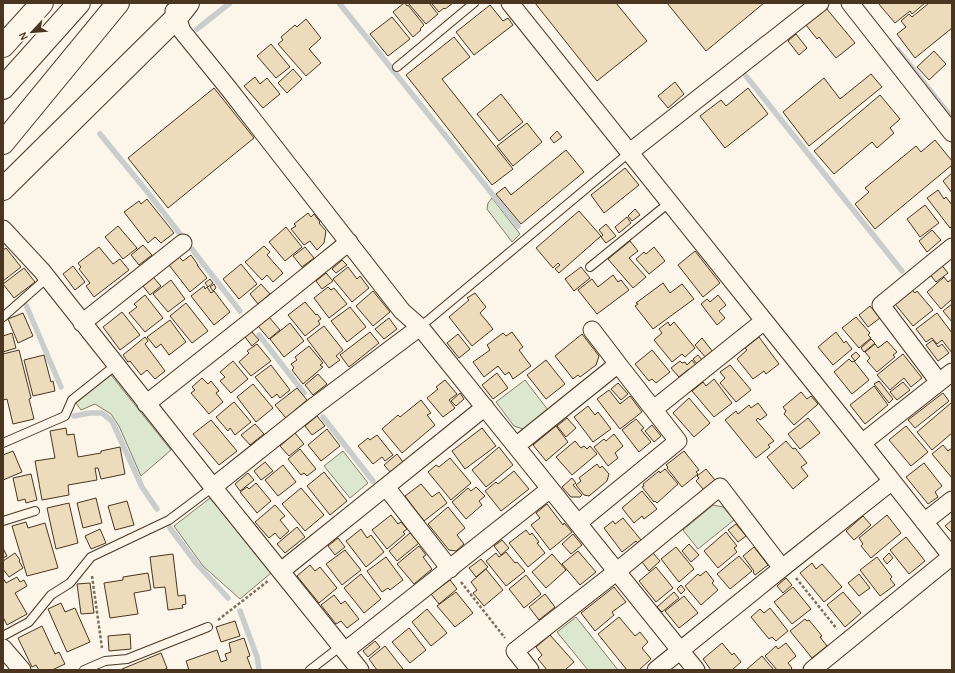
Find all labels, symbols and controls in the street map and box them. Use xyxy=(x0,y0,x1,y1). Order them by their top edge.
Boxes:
north arrow xyxy=(12,12,52,52)
text: N xyxy=(17,30,30,42)

